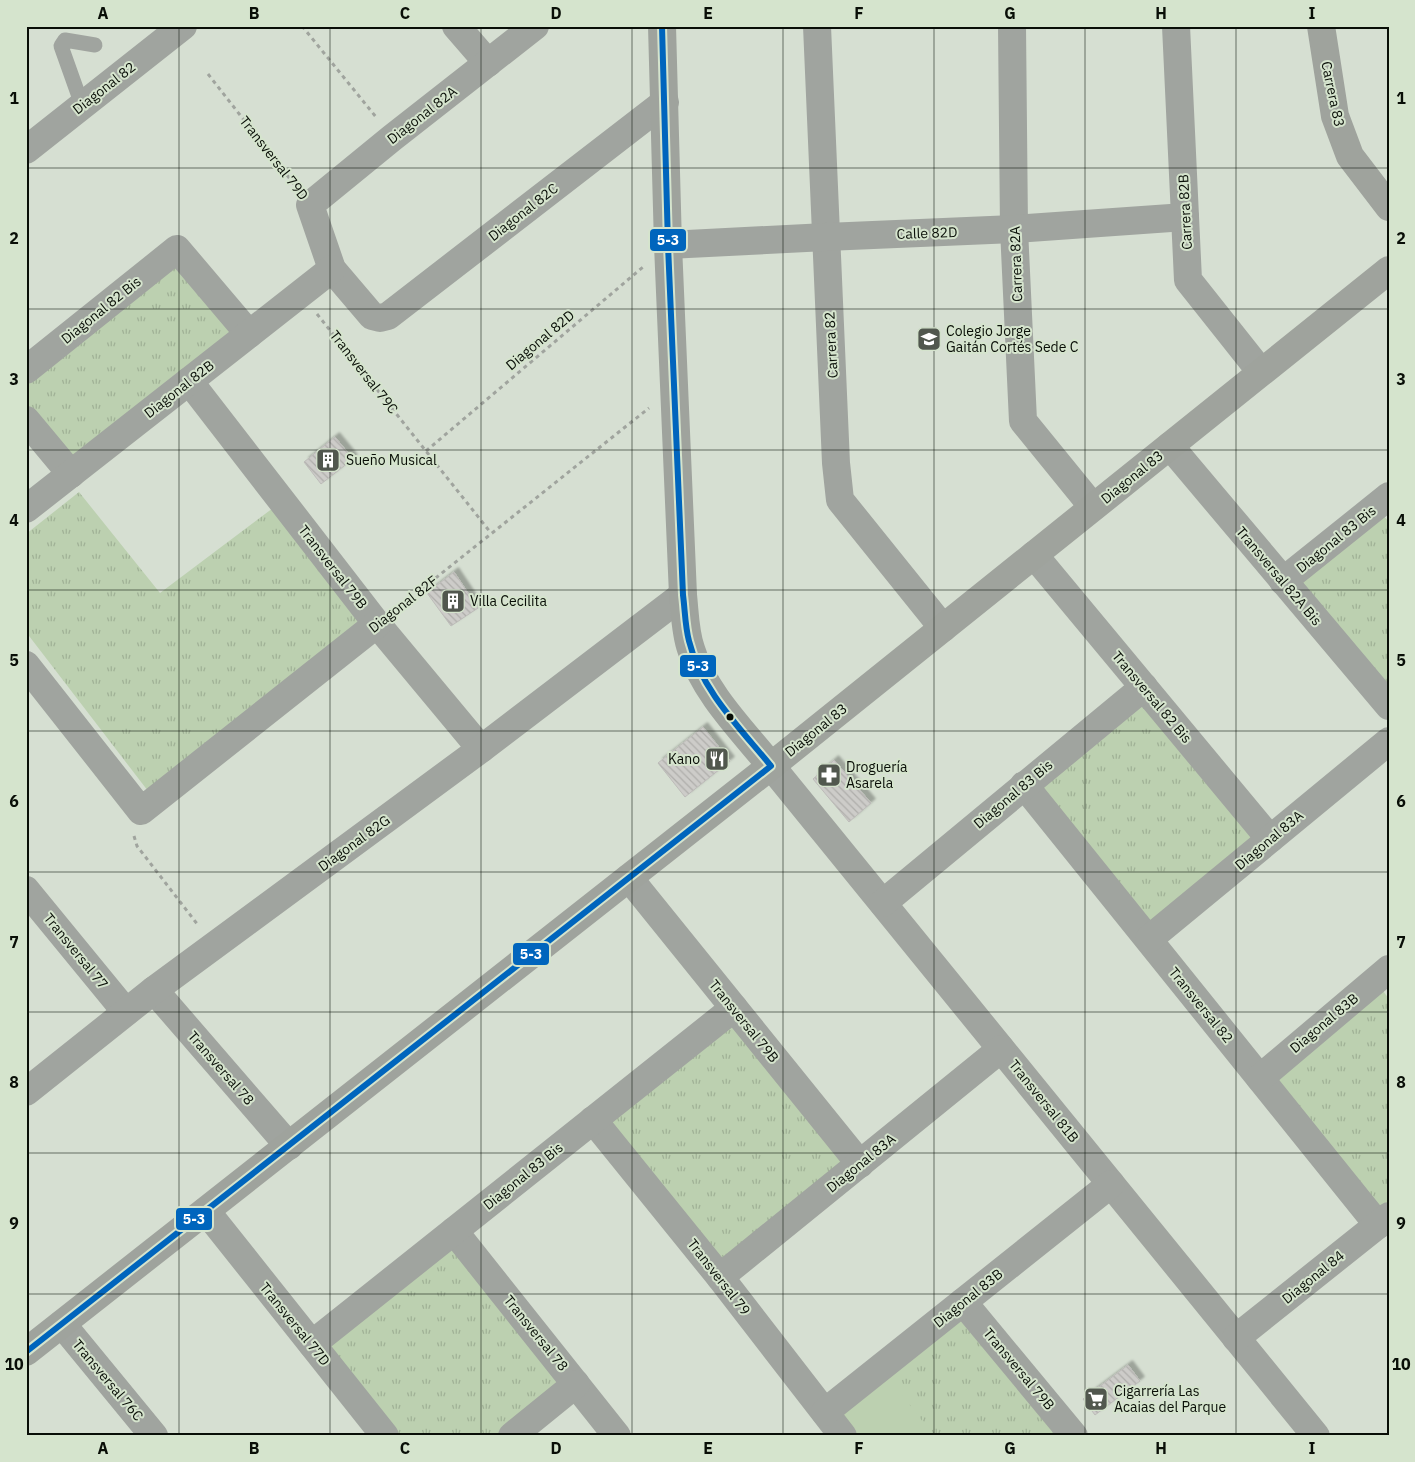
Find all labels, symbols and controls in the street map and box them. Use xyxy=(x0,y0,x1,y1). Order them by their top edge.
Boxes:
text: A xyxy=(98,3,109,23)
text: B xyxy=(249,3,260,23)
text: C xyxy=(400,3,410,23)
text: D xyxy=(550,3,562,23)
text: E xyxy=(703,3,713,23)
text: F xyxy=(854,3,864,23)
text: G xyxy=(1004,3,1016,23)
text: H xyxy=(1155,3,1167,23)
text: I xyxy=(1309,3,1316,23)
street label: Diagonal 82 xyxy=(69,58,139,118)
street label: Carrera 83 xyxy=(1317,59,1349,129)
street label: Diagonal 82A xyxy=(383,82,461,148)
text: 1 xyxy=(9,88,19,108)
text: 1 xyxy=(1396,88,1406,108)
street label: Transversal 79D xyxy=(236,112,312,204)
street label: Carrera 82B xyxy=(1174,174,1196,250)
street label: Diagonal 82C xyxy=(485,179,562,245)
street label: Calle 82D xyxy=(896,223,958,243)
street label: Carrera 82A xyxy=(1006,226,1026,302)
text: 2 xyxy=(9,228,19,248)
line badge: 5-3 xyxy=(649,228,687,252)
text: 2 xyxy=(1396,228,1406,248)
text: 5-3 xyxy=(657,231,679,249)
street label: Diagonal 82 Bis xyxy=(57,272,145,348)
street label: Diagonal 82D xyxy=(502,306,578,374)
street label: Carrera 82 xyxy=(820,311,842,379)
place label: Colegio Jorge Gaitán Cortés Sede C xyxy=(946,322,1079,356)
school or university icon: Colegio Jorge Gaitán Cortés Sede C xyxy=(916,326,942,352)
street label: Transversal 79C xyxy=(326,327,402,418)
street label: Diagonal 82B xyxy=(140,356,218,422)
text: 3 xyxy=(9,369,19,389)
text: 3 xyxy=(1396,369,1406,389)
street label: Diagonal 83 xyxy=(1097,446,1167,508)
building icon: Sueño Musical xyxy=(315,447,341,473)
place label: Sueño Musical xyxy=(346,451,437,469)
street label: Diagonal 83 Bis xyxy=(1292,501,1380,577)
text: 4 xyxy=(9,510,19,530)
text: 4 xyxy=(1396,510,1406,530)
street label: Transversal 79B xyxy=(295,521,371,613)
street label: Transversal 82A Bis xyxy=(1232,523,1326,629)
street label: Diagonal 82F xyxy=(365,571,441,637)
building icon: Villa Cecilita xyxy=(440,588,466,614)
place label: Villa Cecilita xyxy=(470,592,547,610)
street label: Transversal 82 Bis xyxy=(1108,647,1196,747)
text: 5 xyxy=(9,650,19,670)
text: 5 xyxy=(1396,650,1406,670)
line badge: 5-3 xyxy=(679,654,717,678)
text: 5-3 xyxy=(687,657,709,675)
street label: Diagonal 83 xyxy=(781,699,851,761)
unlabelled marker xyxy=(725,712,735,722)
restaurant icon: Kano xyxy=(704,746,730,772)
place label: Kano xyxy=(668,750,700,768)
street label: Diagonal 83 Bis xyxy=(970,756,1056,832)
place label: Droguería Asarela xyxy=(846,758,908,792)
pharmacy icon: Droguería Asarela xyxy=(816,762,842,788)
text: 6 xyxy=(9,791,19,811)
text: 6 xyxy=(1396,791,1406,811)
street label: Diagonal 83A xyxy=(1231,806,1307,874)
street label: Diagonal 82G xyxy=(314,811,394,875)
street label: Transversal 77 xyxy=(40,909,112,993)
text: 7 xyxy=(9,932,19,952)
text: 7 xyxy=(1396,932,1406,952)
line badge: 5-3 xyxy=(512,942,550,966)
text: 5-3 xyxy=(520,945,542,963)
street label: Transversal 82 xyxy=(1165,963,1237,1047)
street label: Transversal 79B xyxy=(705,976,783,1066)
street label: Diagonal 83B xyxy=(1286,989,1362,1057)
street label: Transversal 78 xyxy=(184,1027,258,1109)
street label: Transversal 81B xyxy=(1005,1056,1083,1146)
text: 8 xyxy=(9,1072,19,1092)
text: 8 xyxy=(1396,1072,1406,1092)
street label: Diagonal 83A xyxy=(823,1130,899,1196)
street label: Diagonal 83 Bis xyxy=(479,1138,567,1214)
line badge: 5-3 xyxy=(175,1207,213,1231)
text: 5-3 xyxy=(183,1210,205,1228)
text: 9 xyxy=(9,1213,19,1233)
text: 9 xyxy=(1396,1213,1406,1233)
street label: Transversal 79 xyxy=(683,1235,755,1319)
street label: Diagonal 84 xyxy=(1278,1246,1348,1308)
street label: Diagonal 83B xyxy=(930,1265,1006,1331)
street label: Transversal 77D xyxy=(256,1279,334,1369)
street label: Transversal 78 xyxy=(500,1291,572,1375)
street label: Transversal 79B xyxy=(979,1324,1059,1414)
street label: Transversal 76C xyxy=(69,1336,148,1425)
text: 10 xyxy=(4,1354,24,1374)
text: 10 xyxy=(1391,1354,1411,1374)
place label: Cigarrería Las Acaias del Parque xyxy=(1114,1382,1226,1416)
supermarket icon: Cigarrería Las Acaias del Parque xyxy=(1083,1386,1109,1412)
text: A xyxy=(98,1438,109,1458)
text: B xyxy=(249,1438,260,1458)
text: C xyxy=(400,1438,410,1458)
text: D xyxy=(550,1438,562,1458)
text: E xyxy=(703,1438,713,1458)
text: F xyxy=(854,1438,864,1458)
text: G xyxy=(1004,1438,1016,1458)
text: H xyxy=(1155,1438,1167,1458)
text: I xyxy=(1309,1438,1316,1458)

